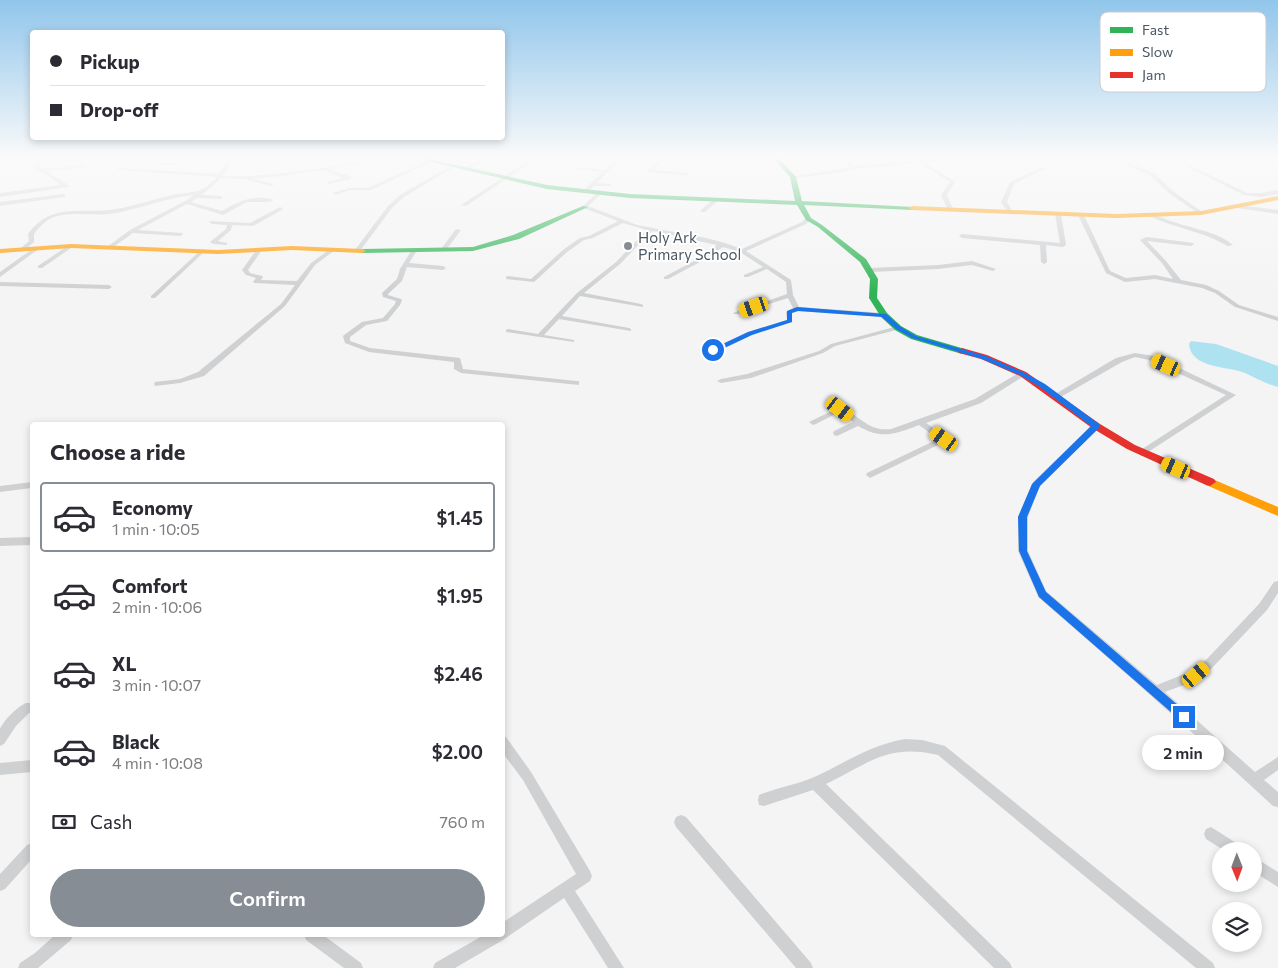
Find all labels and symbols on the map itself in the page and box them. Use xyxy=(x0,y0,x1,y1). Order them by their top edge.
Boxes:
legend xyxy=(1100,12,1266,92)
text: Fast xyxy=(1142,21,1169,38)
text: Slow xyxy=(1142,43,1173,60)
text: Jam xyxy=(1142,66,1166,83)
place label: Holy Ark Primary School xyxy=(638,228,741,263)
marker: Holy Ark Primary School xyxy=(622,240,634,252)
car xyxy=(737,295,770,319)
route start xyxy=(702,339,724,361)
car xyxy=(1149,352,1182,378)
car xyxy=(823,394,856,424)
car xyxy=(927,424,960,454)
car xyxy=(1159,455,1192,481)
car xyxy=(1179,660,1212,690)
route end xyxy=(1173,706,1195,728)
callout: 2 min xyxy=(1143,734,1225,770)
north arrow xyxy=(1212,842,1262,892)

